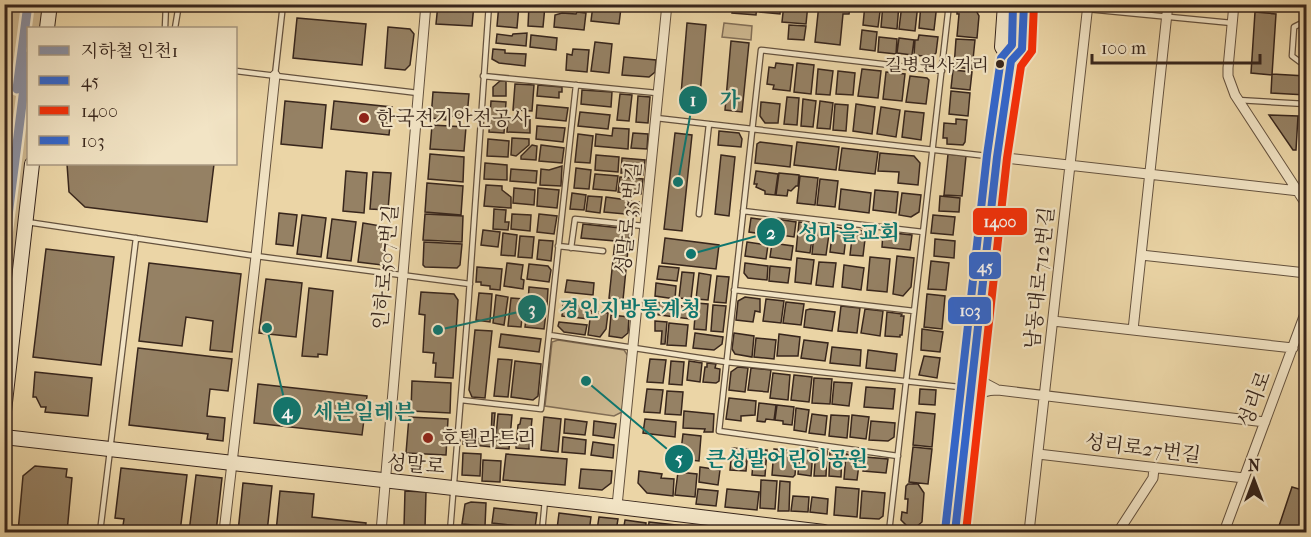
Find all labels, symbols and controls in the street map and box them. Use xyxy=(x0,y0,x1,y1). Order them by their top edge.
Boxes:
legend xyxy=(27,27,237,165)
scale bar xyxy=(1092,27,1260,65)
text: 100 m xyxy=(1101,38,1146,59)
text: 지하철 인천1 xyxy=(81,41,178,62)
place label: 길병원사거리 xyxy=(885,55,989,76)
marker: 길병원사거리 xyxy=(994,58,1006,70)
text: 45 xyxy=(81,71,99,92)
callout: 가 xyxy=(678,81,753,120)
text: 가 xyxy=(720,88,741,112)
text: 1 xyxy=(690,90,696,111)
text: 1400 xyxy=(81,101,118,122)
place label: 한국전기안전공사 xyxy=(376,107,531,130)
marker: 한국전기안전공사 xyxy=(357,111,371,125)
text: 103 xyxy=(81,131,105,152)
street label: 성말로35번길 xyxy=(611,160,646,276)
street label: 인하로507번길 xyxy=(369,203,402,331)
street label: 남동대로712번길 xyxy=(1021,206,1058,350)
line badge: 1400 xyxy=(972,207,1028,236)
text: 1400 xyxy=(984,212,1017,232)
callout: 성마을교회 xyxy=(756,213,912,252)
text: 성마을교회 xyxy=(798,221,900,245)
text: 2 xyxy=(766,223,776,244)
line badge: 45 xyxy=(968,251,1002,280)
text: 45 xyxy=(976,257,993,277)
callout: 경인지방통계청 xyxy=(517,289,713,328)
line badge: 103 xyxy=(947,296,992,325)
text: 경인지방통계청 xyxy=(559,297,701,321)
text: 3 xyxy=(528,299,536,320)
text: 103 xyxy=(959,301,981,321)
street label: 성리로 xyxy=(1233,368,1276,430)
callout: 세븐일레븐 xyxy=(272,392,427,431)
text: 세븐일레븐 xyxy=(313,400,415,424)
text: 4 xyxy=(281,402,294,423)
place label: 호텔라트리 xyxy=(440,427,537,450)
street label: 성리로27번길 xyxy=(1084,430,1202,467)
marker: 호텔라트리 xyxy=(421,431,435,445)
callout: 큰성말어린이공원 xyxy=(664,439,880,478)
text: 큰성말어린이공원 xyxy=(706,447,868,471)
text: 5 xyxy=(675,449,683,470)
north arrow xyxy=(1224,450,1284,510)
street label: 성말로 xyxy=(386,451,446,478)
text: N xyxy=(1248,456,1261,475)

